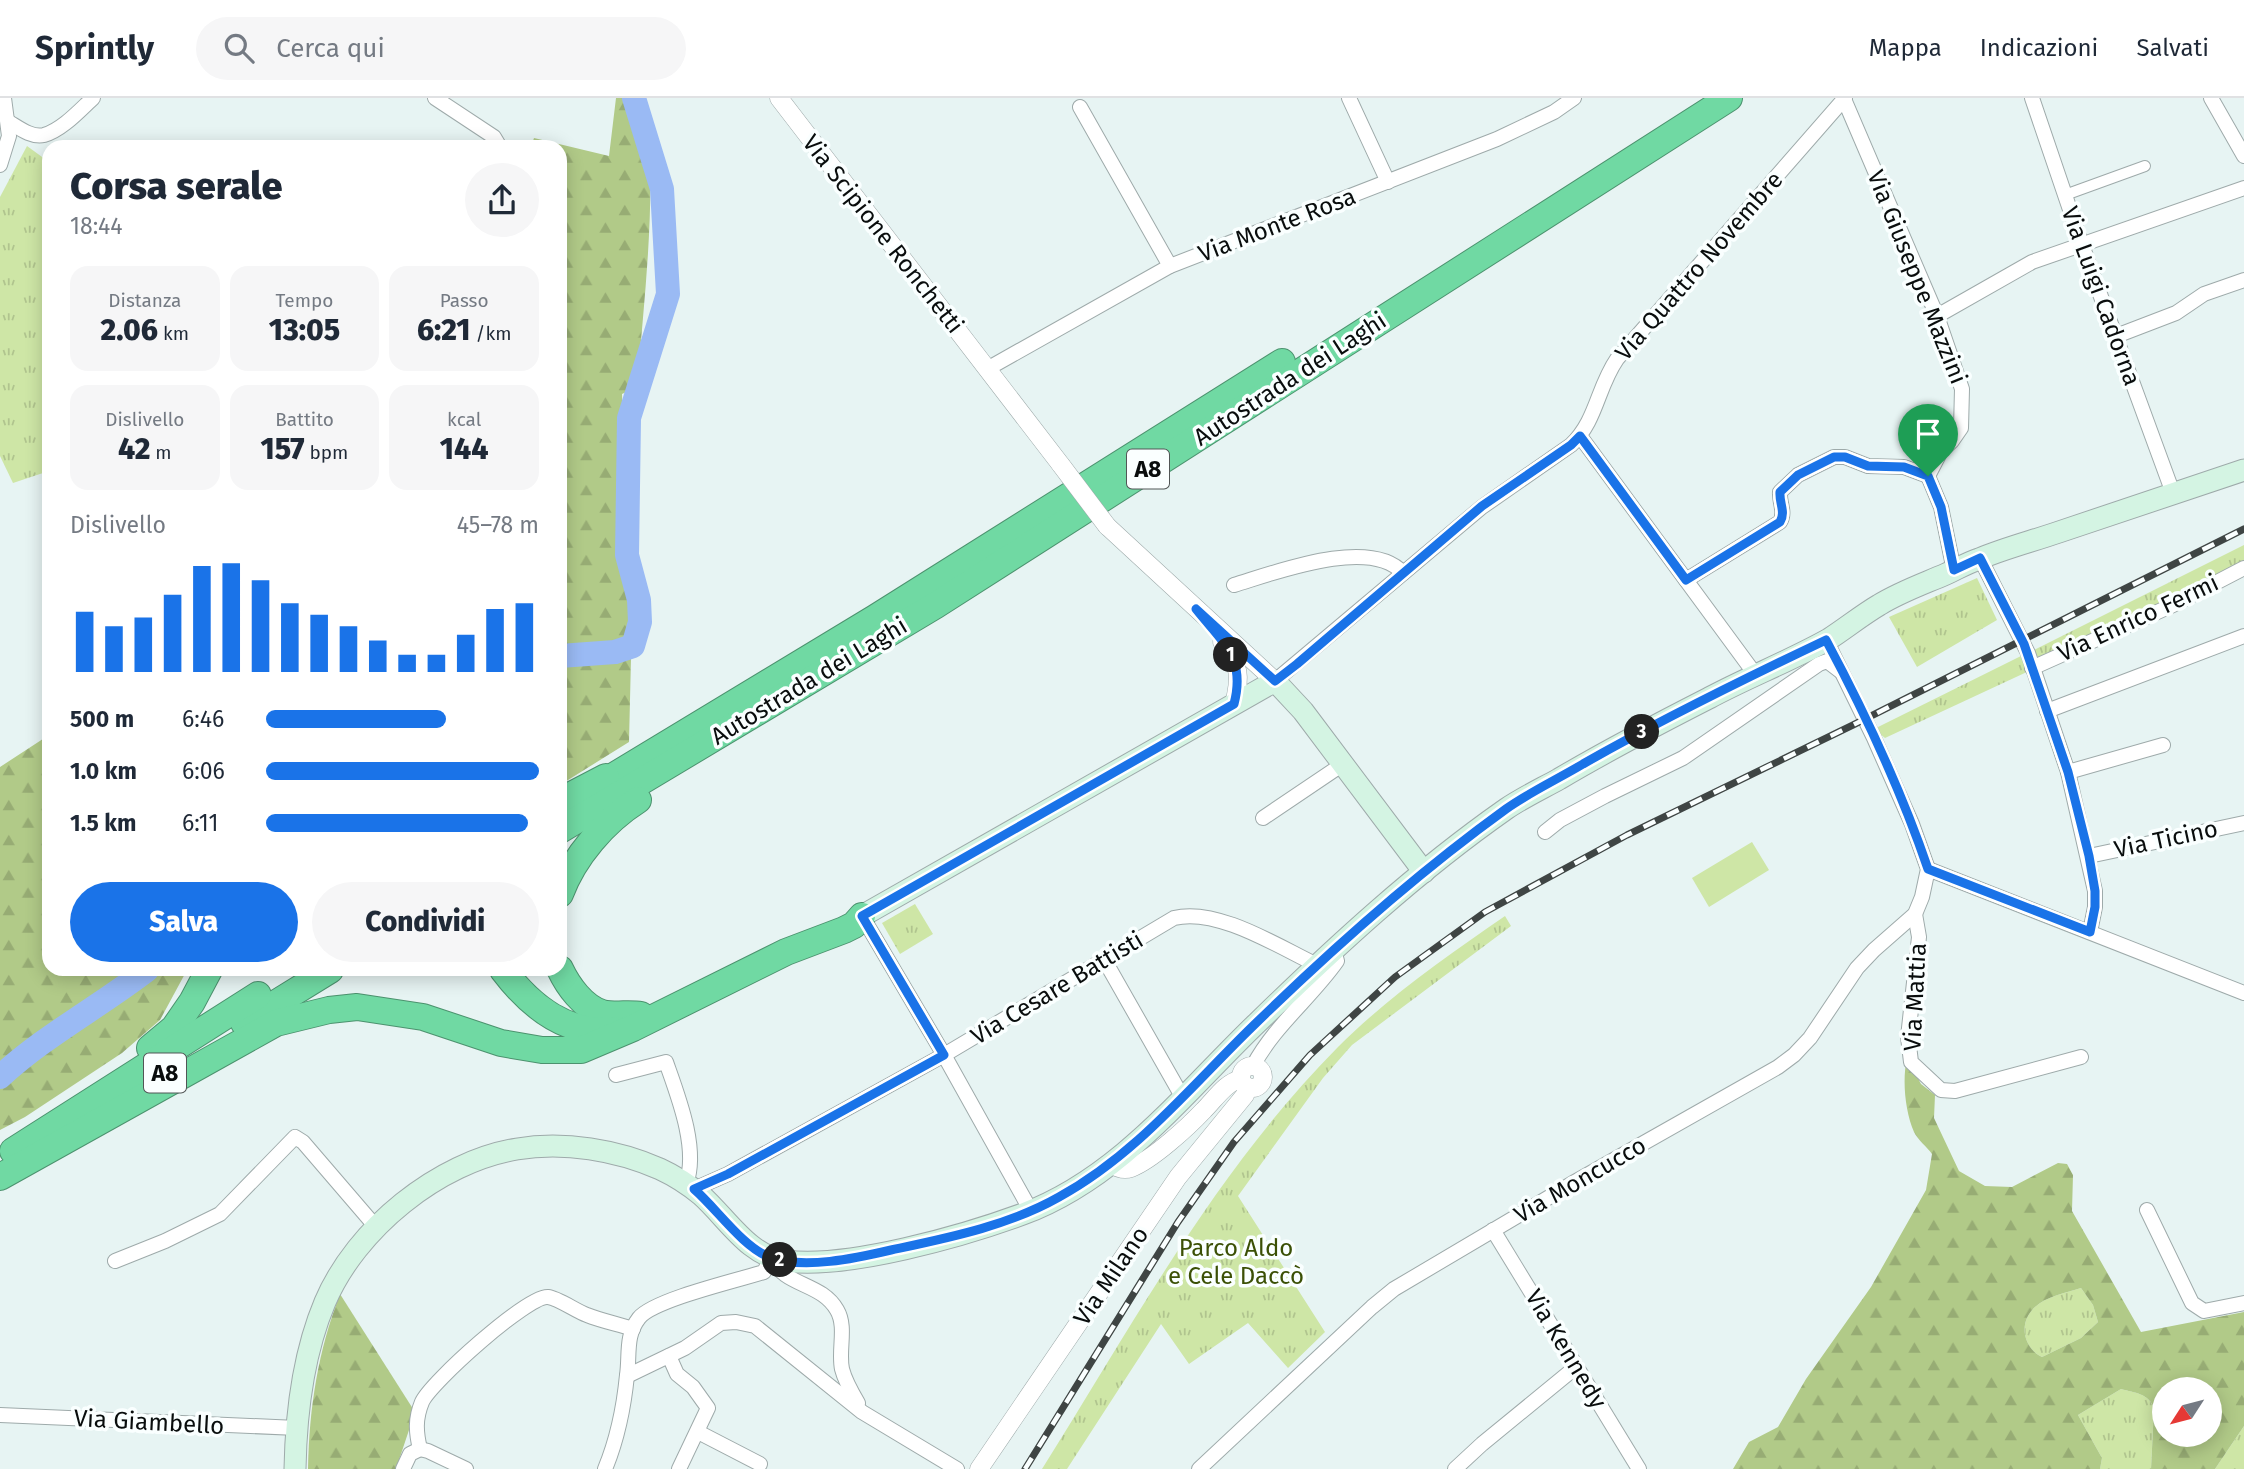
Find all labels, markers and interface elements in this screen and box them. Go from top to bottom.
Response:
search box [196,17,686,80]
text: Sprintly [35,28,154,68]
icon: search [220,29,258,67]
text: Cerca qui [276,33,385,64]
text: Mappa [1869,34,1942,62]
text: Indicazioni [1980,34,2098,62]
text: Salvati [2136,34,2209,62]
street label: Via Scipione Ronchetti [797,129,969,339]
text: Corsa serale [70,163,283,209]
button: share [465,163,539,237]
street label: Via Quattro Novembre [1609,166,1789,366]
street label: Via Giuseppe Mazzini [1861,166,1973,388]
street label: Via Monte Rosa [1194,182,1360,268]
street label: Via Luigi Cadorna [2056,203,2146,389]
text: 18:44 [70,212,123,240]
text: Distanza [108,289,181,312]
text: Tempo [276,289,333,312]
text: Passo [440,289,489,312]
street label: Autostrada dei Laghi [1189,306,1391,452]
text: 2.06 [101,312,158,348]
text: 13:05 [269,312,340,348]
text: 6:21 [417,312,471,348]
text: km [158,322,189,345]
text: /km [471,322,511,345]
pin [1898,404,1958,476]
text: Dislivello [105,408,184,431]
text: Battito [275,408,334,431]
text: kcal [447,408,481,431]
icon: arrive [1909,415,1947,453]
text: 42 [118,431,150,467]
text: 157 [261,431,305,467]
text: 144 [440,431,489,467]
text: m [150,441,172,464]
text: bpm [305,441,348,464]
road number: A8 [1127,450,1169,488]
text: Dislivello [70,511,166,539]
text: 45–78 m [457,511,539,539]
street label: Via Enrico Fermi [2053,568,2223,668]
street label: Autostrada dei Laghi [706,611,912,751]
pin: 1 [1214,638,1248,672]
text: 1 [1226,643,1235,666]
text: 500 m [70,705,134,733]
text: 6:46 [182,705,224,733]
pin: 3 [1624,714,1660,750]
text: 3 [1637,720,1646,743]
text: 1.0 km [70,757,137,785]
text: 6:06 [182,757,225,785]
text: 1.5 km [70,809,136,837]
text: 6:11 [182,809,218,837]
street label: Via Ticino [2112,814,2220,864]
button: Salva [70,882,298,962]
button: Condividi [312,882,539,962]
street label: Via Cesare Battisti [966,926,1148,1050]
street label: Via Mattia [1898,942,1932,1052]
road number: A8 [144,1054,186,1092]
street label: Via Moncucco [1509,1131,1651,1229]
street label: Via Milano [1068,1221,1154,1331]
park label: Parco Aldo e Cele Daccò [1168,1234,1304,1290]
pin: 2 [762,1242,798,1278]
text: 2 [775,1248,784,1271]
street label: Via Kennedy [1520,1284,1613,1414]
north arrow [2152,1377,2222,1447]
map controls [2152,1377,2222,1447]
street label: Via Giambello [73,1404,225,1440]

